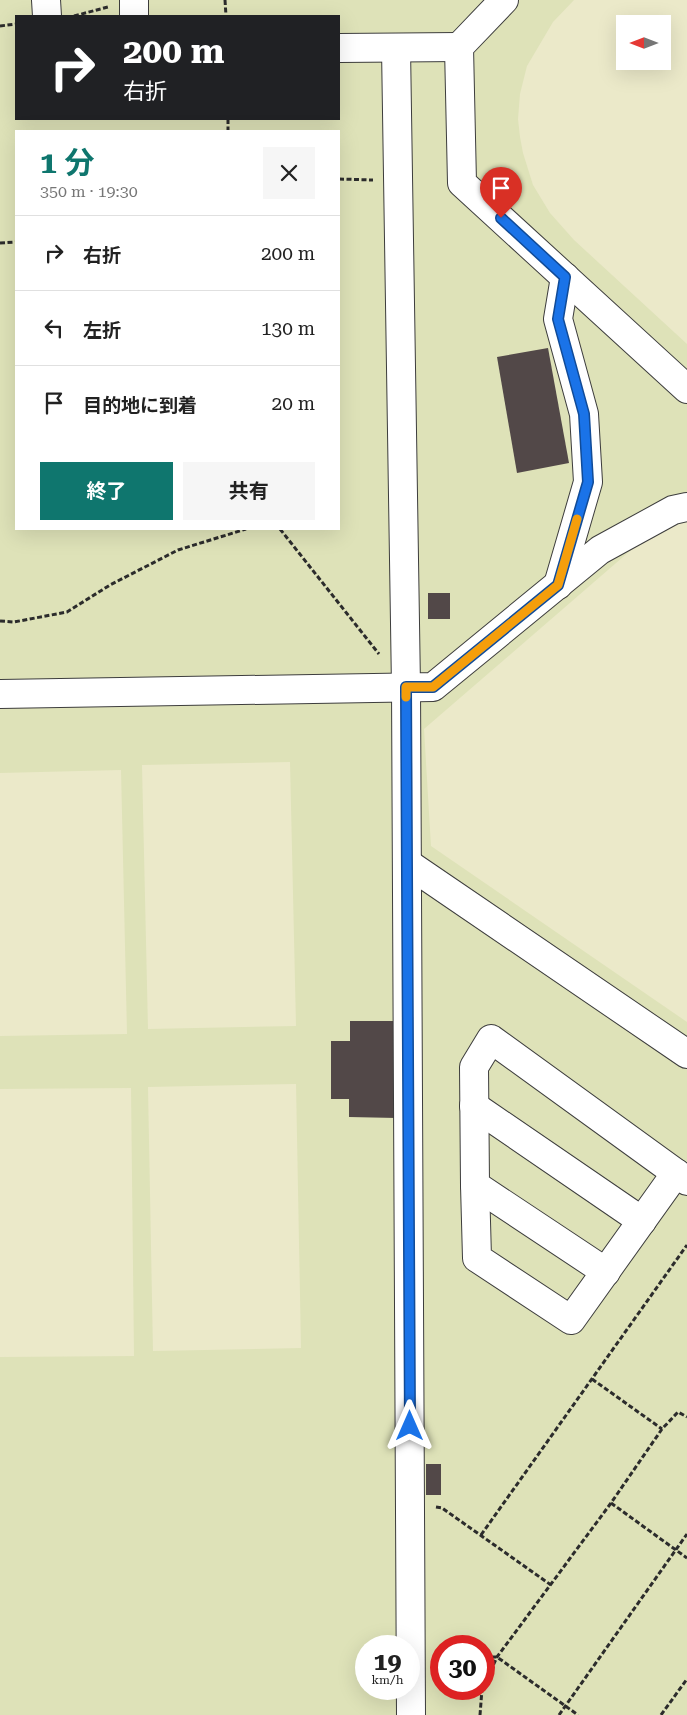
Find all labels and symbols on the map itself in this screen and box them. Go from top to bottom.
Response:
north arrow [616,15,671,70]
pin [480,167,522,218]
position arrow [383,1399,435,1451]
speed limit sign: 30 [430,1635,495,1700]

